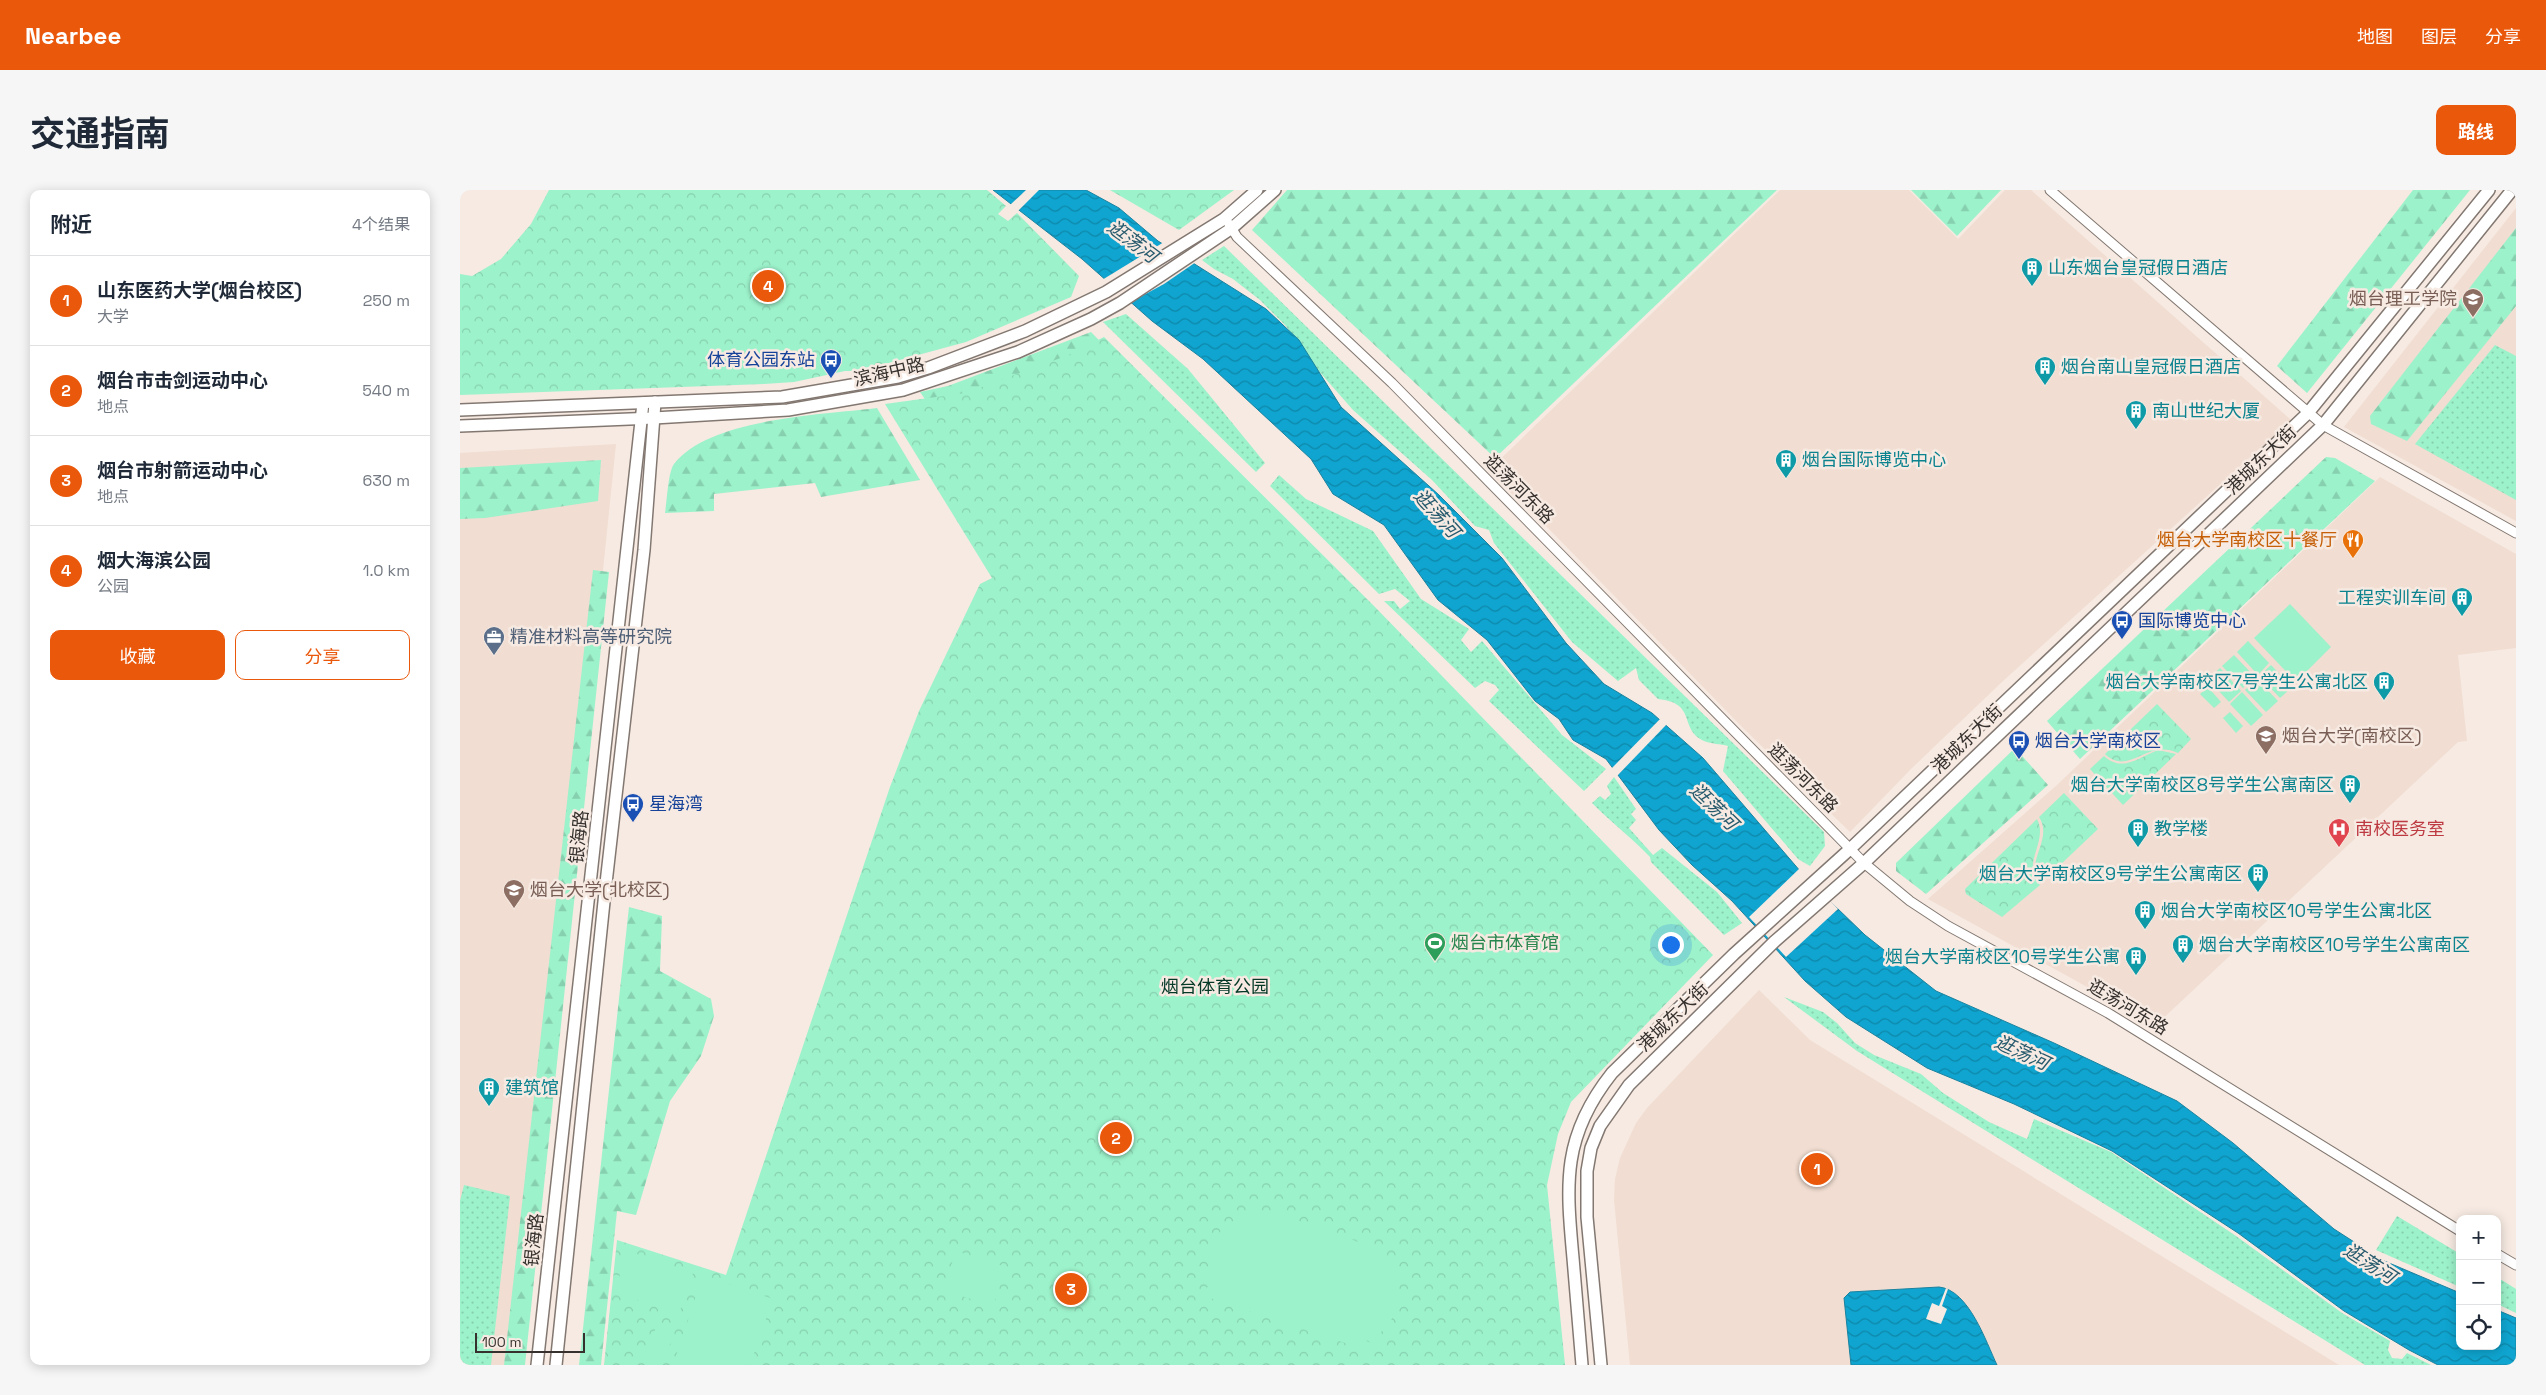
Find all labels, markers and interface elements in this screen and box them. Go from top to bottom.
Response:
text: Nearbee [25,20,121,51]
text: 地图 [2357,25,2393,48]
text: 图层 [2421,25,2457,48]
text: 分享 [2485,25,2521,48]
button: 路线 [2436,105,2516,155]
text: 交通指南 [30,112,170,156]
text: 附近 [50,211,92,238]
text: 4个结果 [352,214,410,235]
water label: 逛荡河 [1102,214,1166,271]
building icon: 山东烟台皇冠假日酒店 [2020,256,2044,287]
place label: 山东烟台皇冠假日酒店 [2048,256,2228,279]
pin: 4 [752,267,784,305]
text: 山东医药大学(烟台校区) [97,278,302,303]
place label: 烟台理工学院 [2349,287,2457,310]
school or university icon: 烟台理工学院 [2461,287,2485,318]
text: 1 [62,290,70,311]
text: 250 m [363,290,410,311]
text: 大学 [97,306,129,327]
place label: 体育公园东站 [707,348,815,371]
bus stop icon: 体育公园东站 [819,348,843,379]
street label: 滨海中路 [851,352,927,391]
building icon: 烟台南山皇冠假日酒店 [2033,355,2057,386]
place label: 烟台南山皇冠假日酒店 [2061,355,2241,378]
text: 烟台市击剑运动中心 [97,368,268,393]
text: 2 [61,380,71,401]
text: 540 m [362,380,410,401]
text: 地点 [97,396,129,417]
building icon: 南山世纪大厦 [2124,399,2148,430]
place label: 南山世纪大厦 [2152,399,2260,422]
street label: 港城东大街 [2220,420,2301,499]
building icon: 烟台国际博览中心 [1774,448,1798,479]
place label: 烟台国际博览中心 [1802,448,1946,471]
street label: 逛荡河东路 [1479,449,1559,529]
text: 烟台市射箭运动中心 [97,458,268,483]
text: 3 [61,470,71,491]
text: 630 m [362,470,410,491]
water label: 逛荡河 [1408,484,1468,546]
text: 地点 [97,486,129,507]
place label: 烟台大学南校区十餐厅 [2157,528,2337,551]
restaurant icon: 烟台大学南校区十餐厅 [2341,528,2365,559]
text: 烟大海滨公园 [97,548,211,573]
text: 4 [61,560,71,581]
text: 1.0 km [363,560,410,581]
text: 公园 [97,576,129,597]
place label: 工程实训车间 [2338,586,2446,609]
building icon: 工程实训车间 [2450,586,2474,617]
bus stop icon: 国际博览中心 [2110,609,2134,640]
place label: 国际博览中心 [2138,609,2246,632]
office icon: 精准材料高等研究院 [482,625,506,656]
place label: 精准材料高等研究院 [510,625,672,648]
button: 收藏 [50,630,225,680]
button: 分享 [235,630,410,680]
place label: 烟台大学南校区7号学生公寓北区 [2106,670,2368,693]
building icon: 烟台大学南校区7号学生公寓北区 [2372,670,2396,701]
street label: 港城东大街 [1926,699,2007,778]
school or university icon: 烟台大学(南校区) [2254,724,2278,755]
place label: 烟台大学(南校区) [2282,724,2422,747]
bus stop icon: 烟台大学南校区 [2007,729,2031,760]
place label: 烟台大学南校区 [2035,729,2161,752]
street label: 逛荡河东路 [1763,738,1843,818]
place label: 烟台大学南校区8号学生公寓南区 [2071,773,2334,796]
building icon: 烟台大学南校区8号学生公寓南区 [2338,773,2362,804]
water label: 逛荡河 [1684,778,1746,838]
bus stop icon: 星海湾 [621,792,645,823]
place label: 星海湾 [649,792,703,815]
street label: 银海路 [564,809,593,865]
building icon: 教学楼 [2126,817,2150,848]
place label: 教学楼 [2154,817,2208,840]
hospital icon: 南校医务室 [2327,817,2351,848]
place label: 南校医务室 [2355,817,2445,840]
place label: 烟台大学南校区9号学生公寓南区 [1979,862,2242,885]
building icon: 烟台大学南校区9号学生公寓南区 [2246,862,2270,893]
school or university icon: 烟台大学(北校区) [502,878,526,909]
place label: 烟台大学(北校区) [530,878,670,901]
building icon: 烟台大学南校区10号学生公寓北区 [2133,899,2157,930]
place label: 烟台大学南校区10号学生公寓北区 [2161,899,2432,922]
sports icon: 烟台市体育馆 [1423,931,1447,962]
place label: 烟台市体育馆 [1451,931,1559,954]
your location [1658,932,1684,958]
building icon: 烟台大学南校区10号学生公寓南区 [2171,933,2195,964]
place label: 烟台大学南校区10号学生公寓南区 [2199,933,2470,956]
place label: 烟台大学南校区10号学生公寓 [1885,945,2120,968]
building icon: 烟台大学南校区10号学生公寓 [2124,945,2148,976]
street label: 逛荡河东路 [2084,974,2173,1040]
park label: 烟台体育公园 [1161,975,1269,998]
street label: 港城东大街 [1632,977,1713,1056]
water label: 逛荡河 [1991,1029,2057,1078]
building icon: 建筑馆 [477,1076,501,1107]
place label: 建筑馆 [505,1076,559,1099]
pin: 2 [1100,1119,1132,1157]
pin: 1 [1801,1150,1833,1188]
street label: 银海路 [519,1212,548,1268]
map controls [2456,1215,2501,1350]
button: + [2456,1215,2501,1260]
water label: 逛荡河 [2339,1237,2404,1292]
button: − [2456,1260,2501,1305]
pin: 3 [1055,1270,1087,1308]
button: locate [2456,1305,2501,1350]
scale bar [475,1330,585,1353]
text: 100 m [482,1333,521,1351]

